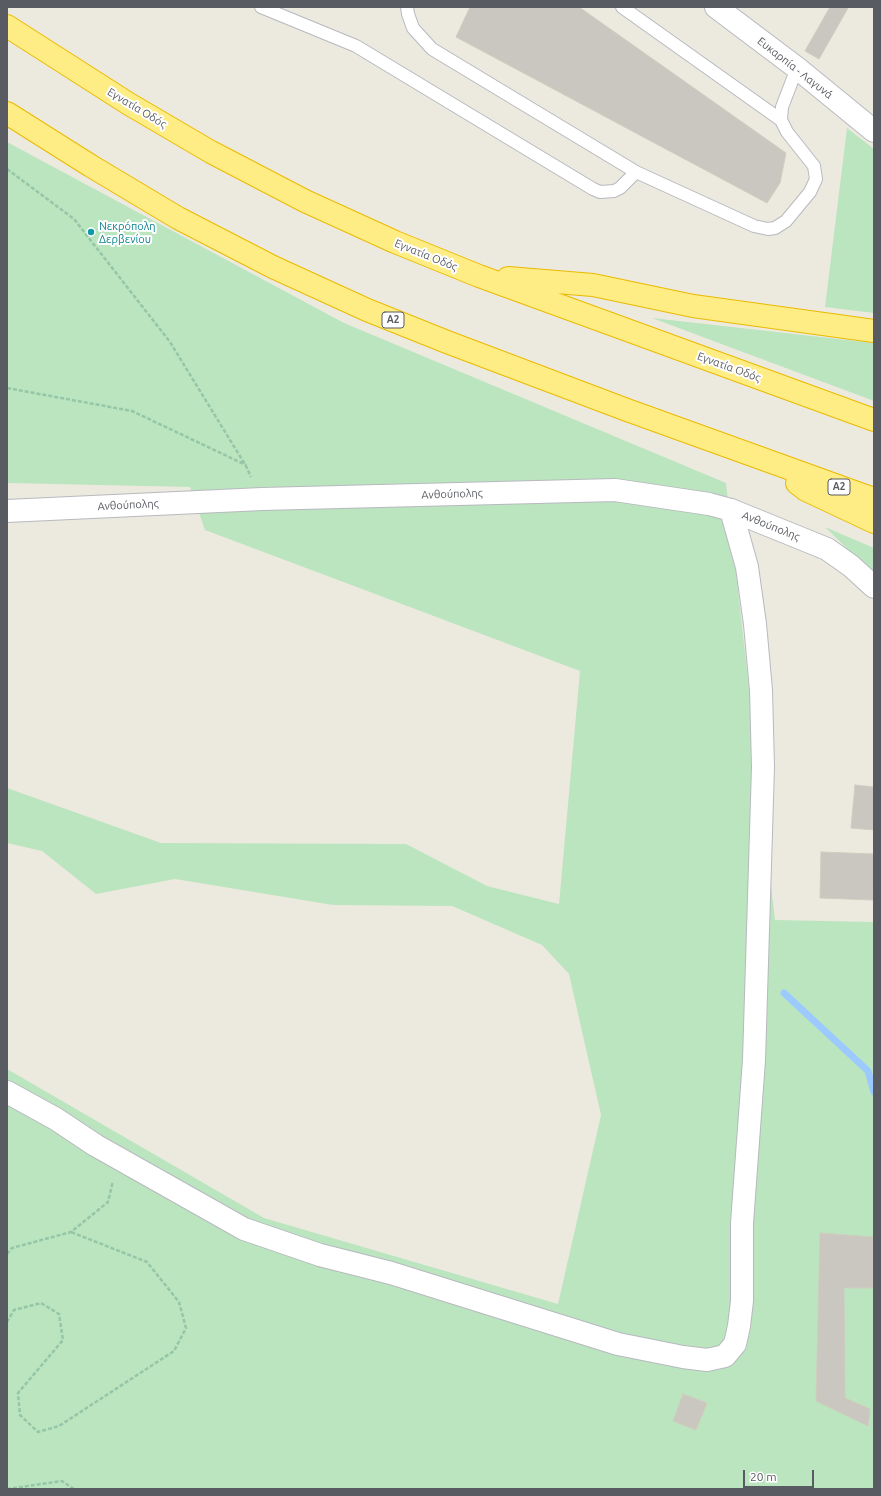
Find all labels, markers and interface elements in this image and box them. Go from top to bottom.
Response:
street label: Ευκαρπία - Λαγυνά [755,34,835,102]
street label: Εγνατία Οδός [105,85,169,131]
place label: Νεκρόπολη Δερβενίου [99,219,155,245]
marker: Νεκρόπολη Δερβενίου [86,227,96,237]
street label: Εγνατία Οδός [393,236,459,274]
road number: Α2 [382,312,404,328]
street label: Εγνατία Οδός [695,349,763,385]
road number: Α2 [828,479,850,495]
street label: Ανθούπολης [421,486,483,502]
street label: Ανθούπολης [97,497,159,513]
street label: Ανθούπολης [740,508,802,544]
scale bar [745,1462,816,1488]
text: 20 m [750,1470,777,1483]

